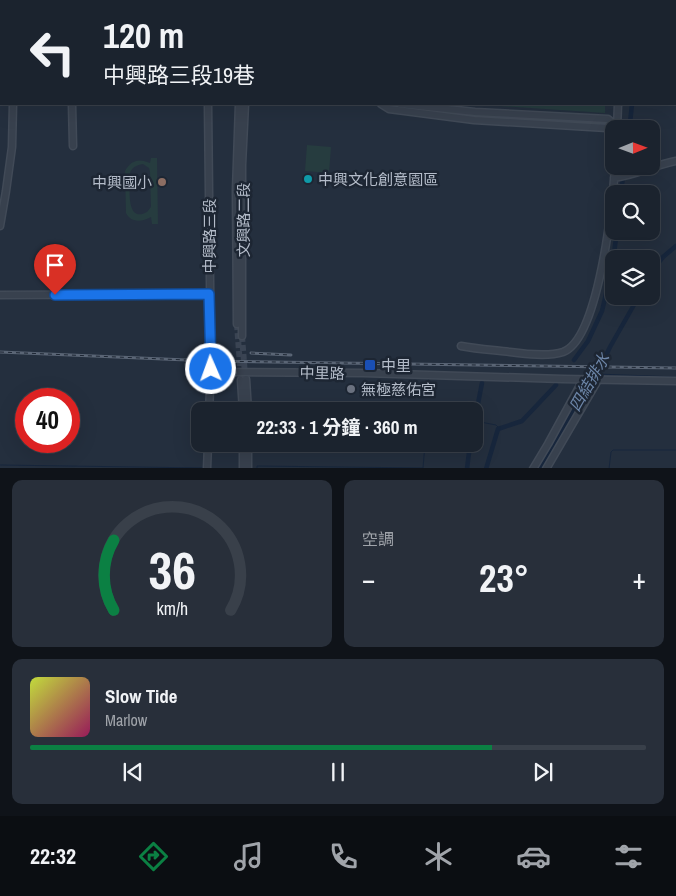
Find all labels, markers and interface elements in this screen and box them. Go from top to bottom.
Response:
text: 120 m [103,12,184,59]
icon: left [20,20,85,85]
text: 中興路三段19巷 [103,60,255,90]
north arrow [605,120,660,175]
map controls [605,120,660,305]
place label: 中興文化創意園區 [318,169,438,190]
place label: 中興國小 [92,172,152,193]
marker: 中興文化創意園區 [302,173,314,185]
marker: 中興國小 [156,176,168,188]
street label: 文興路二段 [233,182,254,258]
button: search [605,185,660,240]
street label: 中興路三段 [199,198,220,274]
pin [34,244,76,295]
button: layers [605,250,660,305]
icon: arrive [41,251,69,279]
position arrow [184,342,236,394]
water label: 四結排水 [563,348,615,415]
place label: 中里 [381,355,411,376]
marker: 中里 [363,358,377,372]
street label: 中里路 [299,362,345,384]
place label: 無極慈佑宮 [361,379,436,400]
marker: 無極慈佑宮 [345,383,357,395]
speed limit sign: 40 [15,388,80,453]
text: 22:33 · 1 分鐘 · 360 m [256,414,418,440]
text: 空調 [362,528,394,550]
text: 36 [148,535,196,605]
text: 23° [479,553,529,604]
text: − [362,560,375,598]
text: + [633,560,646,598]
text: km/h [156,597,188,621]
text: Slow Tide [105,683,177,709]
text: Marlow [105,709,147,731]
icon: previous [119,758,147,786]
icon: pause [324,758,352,786]
icon: next [529,758,557,786]
icon: directions [136,839,171,874]
icon: music [231,839,266,874]
icon: phone [326,839,361,874]
icon: climate [421,839,456,874]
icon: car [516,839,551,874]
icon: filters [611,839,646,874]
text: 22:32 [30,841,76,871]

